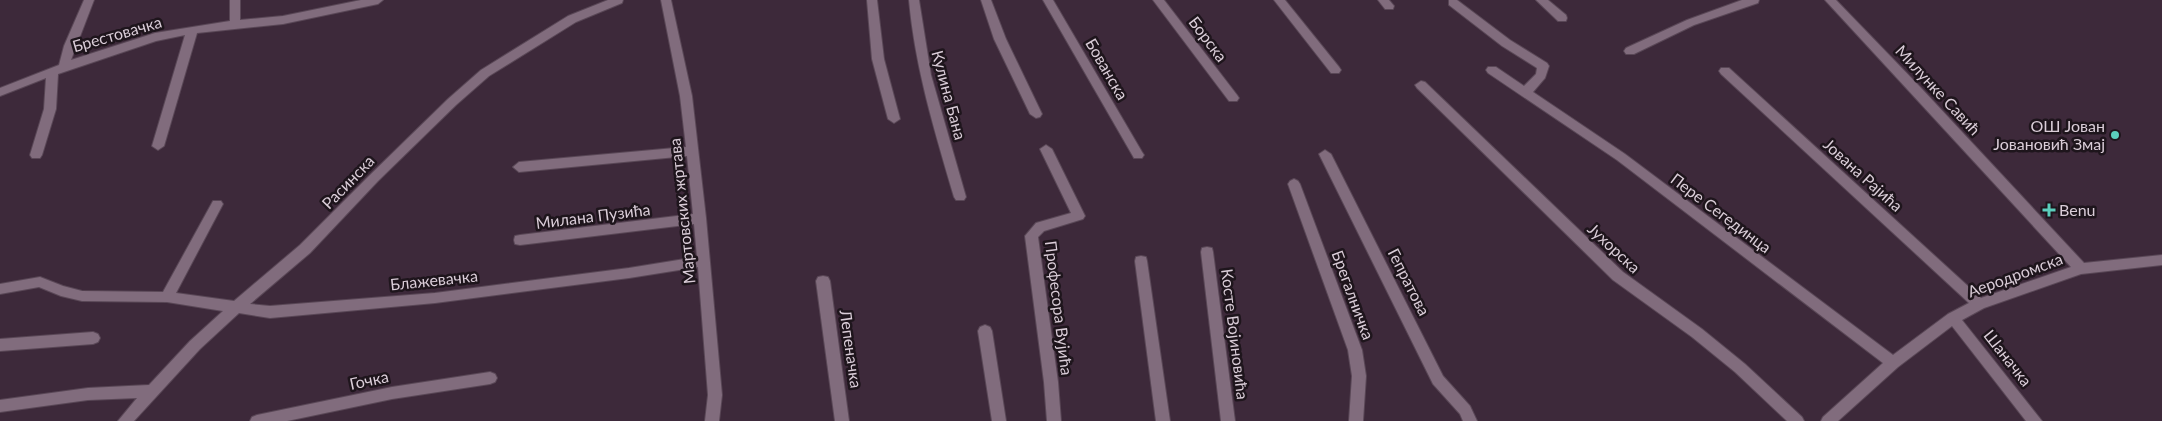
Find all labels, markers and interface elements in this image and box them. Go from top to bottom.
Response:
street label: Брестовачка [70,12,164,55]
street label: Борска [1185,12,1232,65]
street label: Бованска [1082,35,1133,103]
street label: Милунке Савић [1892,41,1985,138]
street label: Кулина Бана [928,48,971,142]
place label: ОШ Јован Јовановић Змај [1993,116,2105,153]
marker: ОШ Јован Јовановић Змај [2109,129,2121,141]
street label: Јована Рајића [1820,134,1907,215]
street label: Мартовских жртава [664,137,699,285]
street label: Расинска [318,151,378,212]
street label: Пере Сегединца [1667,169,1775,257]
street label: Милана Пузића [535,199,651,232]
place label: Benu [2059,200,2096,219]
marker: Benu [2043,204,2055,216]
street label: Јухорска [1584,219,1644,277]
street label: Професора Вујића [1042,240,1077,376]
street label: Гепратова [1384,245,1434,318]
street label: Брегалничка [1329,248,1378,342]
street label: Аеродромска [1965,249,2065,301]
street label: Блажевачка [389,265,479,294]
street label: Косте Војиновића [1218,267,1253,400]
street label: Лепеначка [836,308,866,389]
street label: Шаначка [1980,326,2036,390]
street label: Гочка [348,366,390,393]

